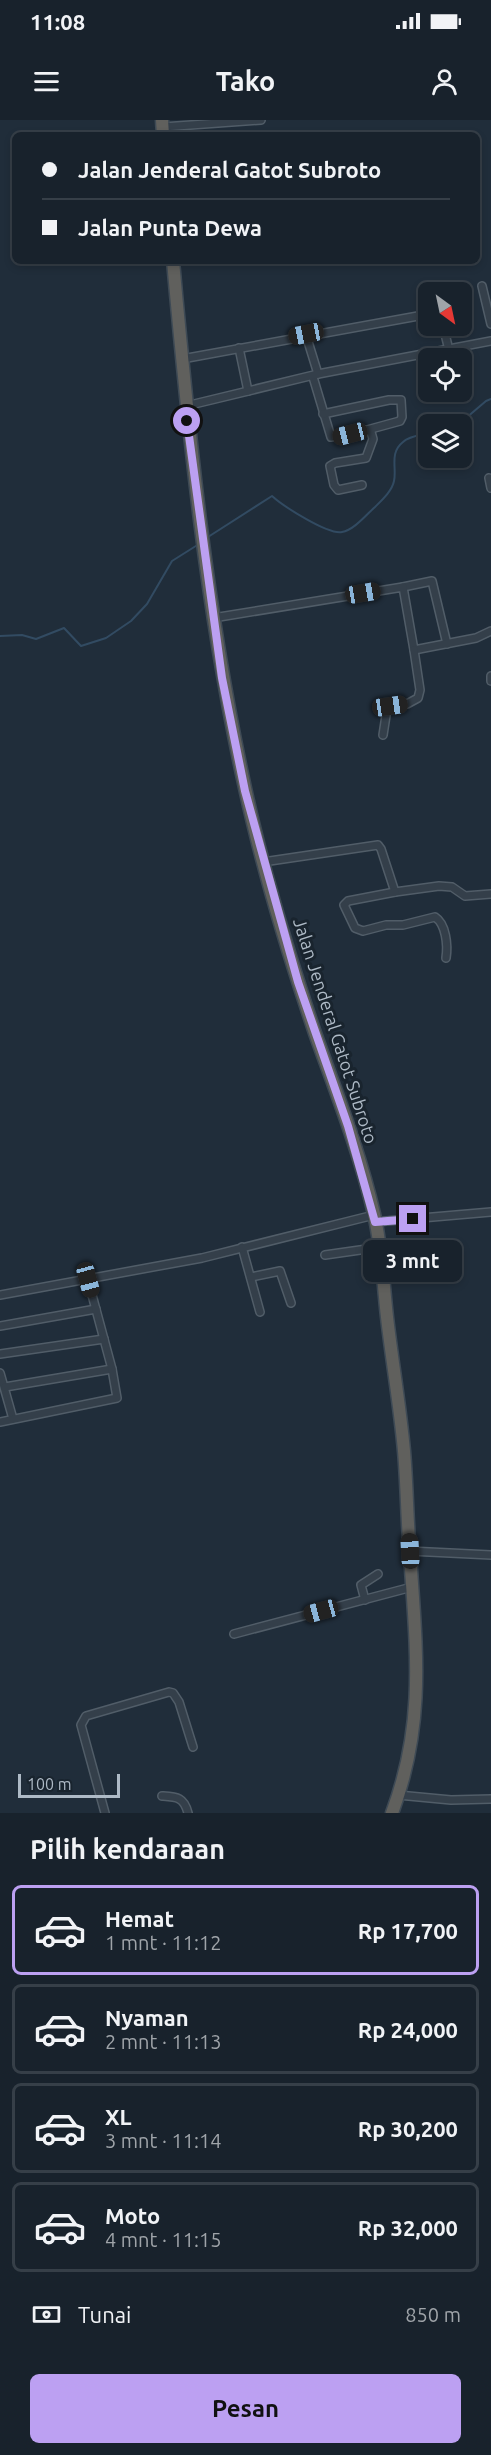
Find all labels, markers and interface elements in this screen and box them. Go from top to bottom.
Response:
text: 11:08 [30,9,85,34]
icon: menu [30,65,63,98]
icon: person [428,65,461,98]
text: Tako [216,66,275,96]
text: Jalan Jenderal Gatot Subroto [78,157,381,182]
text: Jalan Punta Dewa [78,215,262,240]
north arrow [418,282,472,336]
map controls [418,282,472,468]
car [287,322,325,346]
button: locate [418,348,472,402]
route start [173,407,200,434]
button: layers [418,414,472,468]
car [330,421,370,447]
car [344,581,382,605]
car [371,695,409,717]
street label: Jalan Jenderal Gatot Subroto [290,915,382,1146]
route end [399,1205,426,1232]
callout: 3 mnt [364,1240,462,1282]
text: 3 mnt [386,1249,439,1272]
car [75,1260,101,1300]
car [400,1533,420,1569]
car [301,1598,341,1624]
scale bar [18,1771,120,1798]
text: 100 m [27,1775,72,1793]
text: Pilih kendaraan [30,1834,225,1864]
icon: car [33,1903,87,1957]
text: Hemat [105,1906,174,1931]
text: Rp 17,700 [358,1918,458,1943]
text: 1 mnt · 11:12 [105,1931,222,1954]
icon: car [33,2002,87,2056]
text: Nyaman [105,2005,189,2030]
text: Rp 24,000 [358,2017,458,2042]
text: 2 mnt · 11:13 [105,2030,222,2053]
icon: car [33,2101,87,2155]
text: XL [105,2104,132,2129]
text: Rp 30,200 [358,2116,458,2141]
text: 3 mnt · 11:14 [105,2129,222,2152]
icon: car [33,2200,87,2254]
text: Moto [105,2203,160,2228]
text: Rp 32,000 [358,2215,458,2240]
text: 4 mnt · 11:15 [105,2228,222,2251]
icon: cash [30,2298,63,2331]
text: Tunai [78,2302,131,2327]
text: 850 m [405,2303,461,2326]
button: Pesan [30,2374,461,2443]

